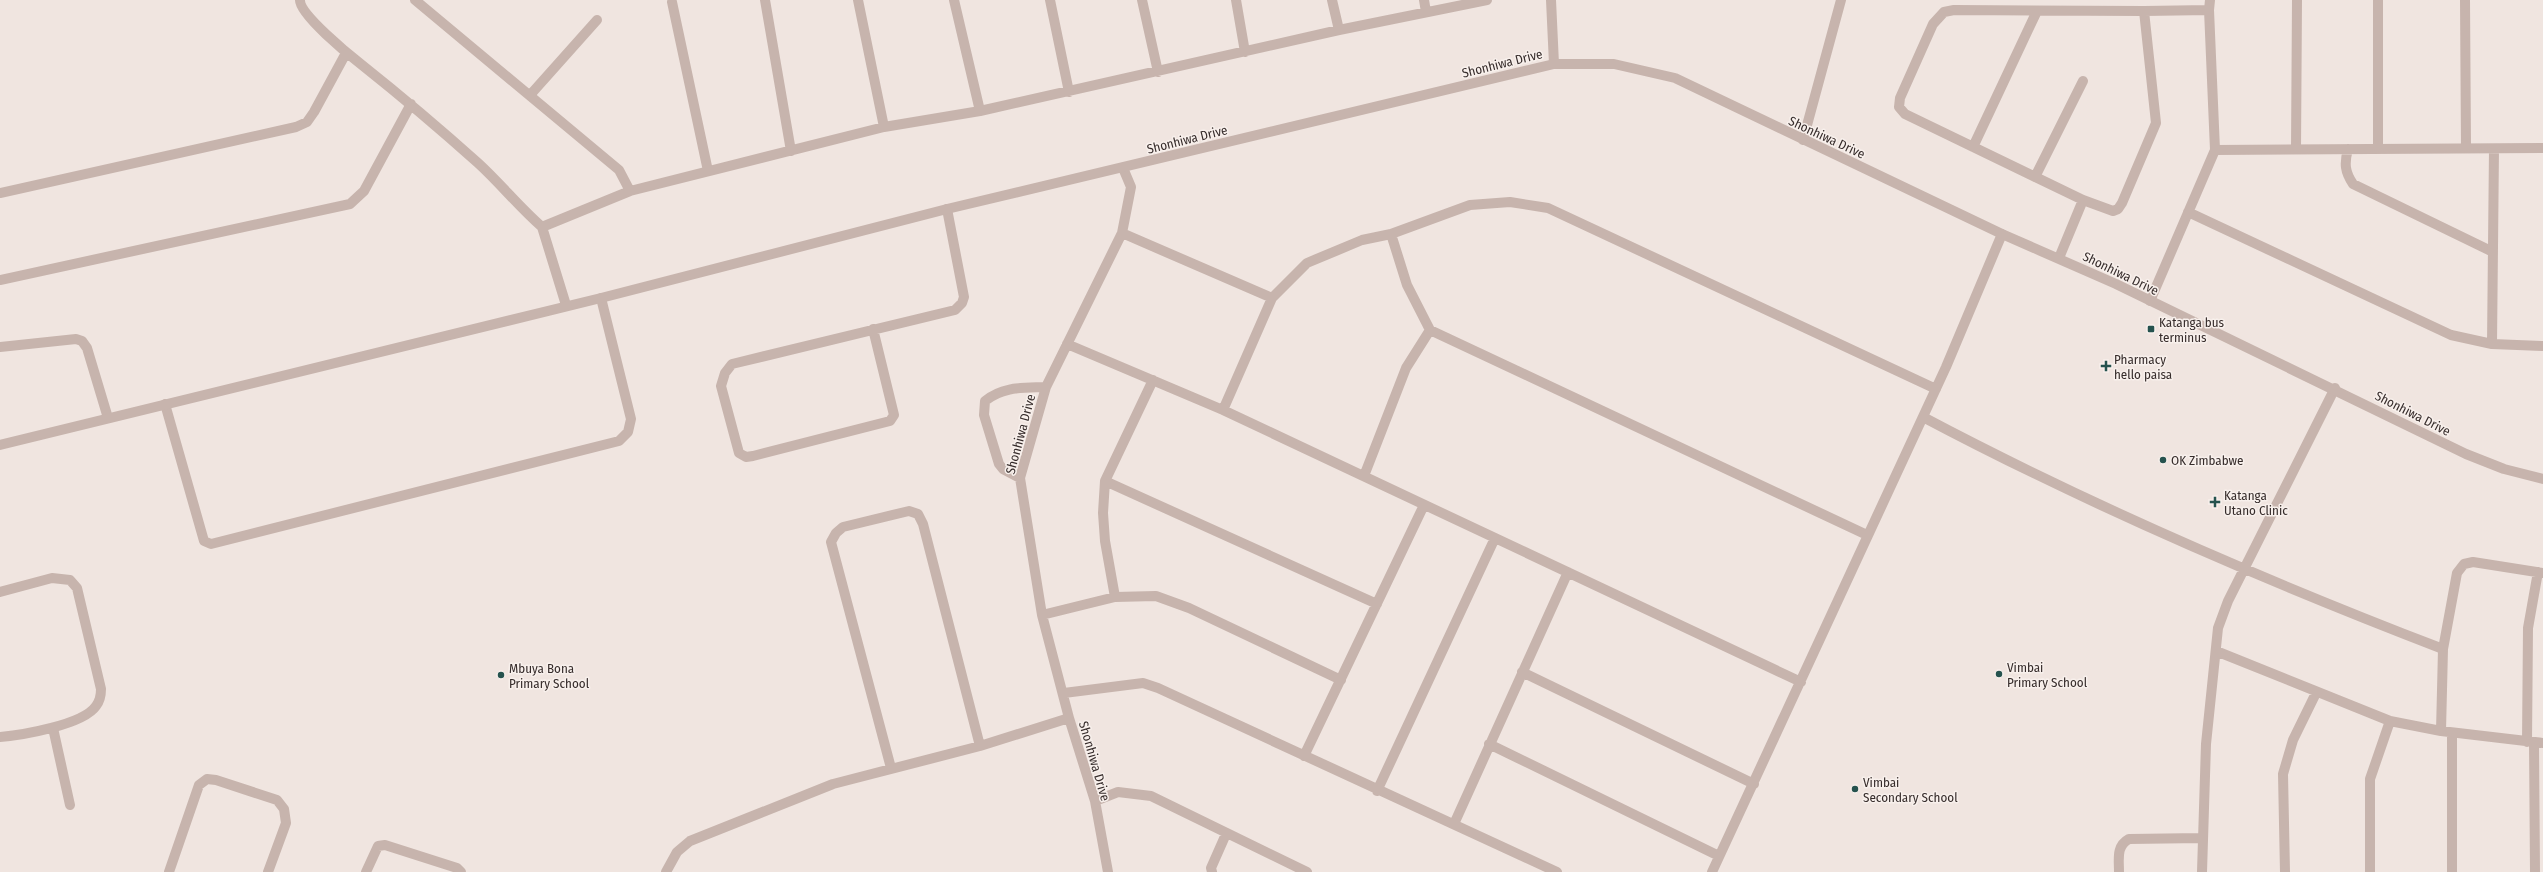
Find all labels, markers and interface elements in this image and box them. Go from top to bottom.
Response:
street label: Shonhiwa Drive [1460,46,1544,81]
street label: Shonhiwa Drive [1786,113,1867,162]
street label: Shonhiwa Drive [1145,122,1229,157]
street label: Shonhiwa Drive [2080,249,2161,298]
place label: Katanga bus terminus [2159,315,2225,345]
marker: Katanga bus terminus [2146,324,2156,334]
place label: Pharmacy hello paisa [2114,352,2172,382]
marker: Pharmacy hello paisa [2101,361,2111,371]
street label: Shonhiwa Drive [2373,388,2453,439]
street label: Shonhiwa Drive [1003,392,1038,476]
place label: OK Zimbabwe [2171,453,2244,468]
marker: OK Zimbabwe [2158,455,2168,465]
place label: Katanga Utano Clinic [2224,488,2288,518]
marker: Katanga Utano Clinic [2209,496,2221,508]
place label: Vimbai Primary School [2007,660,2088,690]
place label: Mbuya Bona Primary School [509,661,590,691]
marker: Vimbai Primary School [1994,669,2004,679]
marker: Mbuya Bona Primary School [496,670,506,680]
street label: Shonhiwa Drive [1076,719,1113,803]
place label: Vimbai Secondary School [1863,775,1958,805]
marker: Vimbai Secondary School [1850,784,1860,794]

